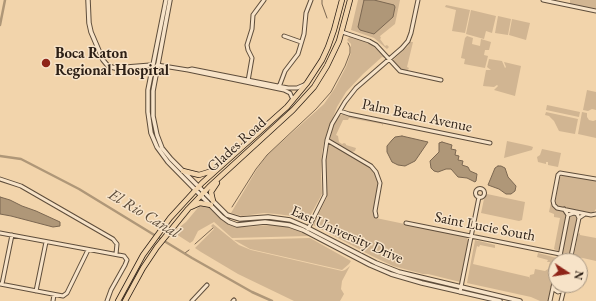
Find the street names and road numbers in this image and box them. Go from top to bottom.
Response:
street label: Palm Beach Avenue [360,96,474,136]
street label: Glades Road [204,114,270,176]
street label: East University Drive [288,202,406,268]
street label: Saint Lucie South [433,208,537,246]

